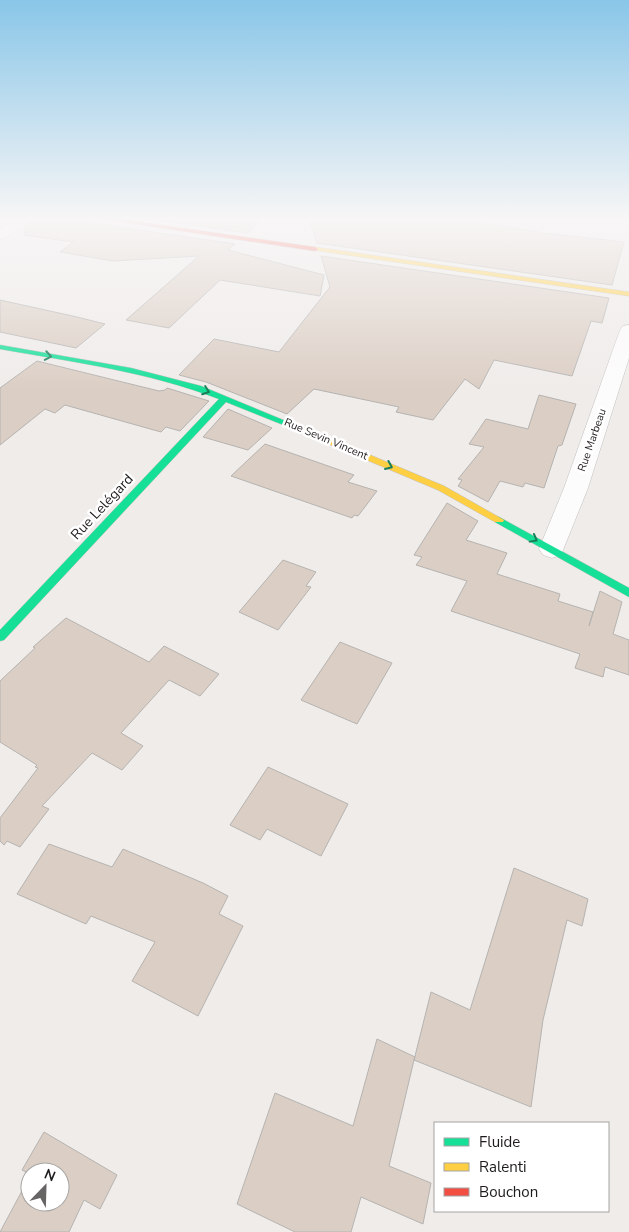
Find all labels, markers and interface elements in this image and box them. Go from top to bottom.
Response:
one-way arrow [44,350,52,360]
one-way arrow [202,385,210,395]
street label: Rue Marbeau [574,407,610,473]
street label: Rue Sevin Vincent [282,415,370,463]
one-way arrow [384,459,393,470]
street label: Rue Lelégard [67,470,137,544]
one-way arrow [529,533,538,543]
legend [434,1122,609,1212]
text: Fluide [479,1132,520,1152]
text: Ralenti [479,1157,527,1177]
north arrow [20,1162,70,1212]
text: N [41,1165,58,1186]
text: Bouchon [479,1182,538,1202]

